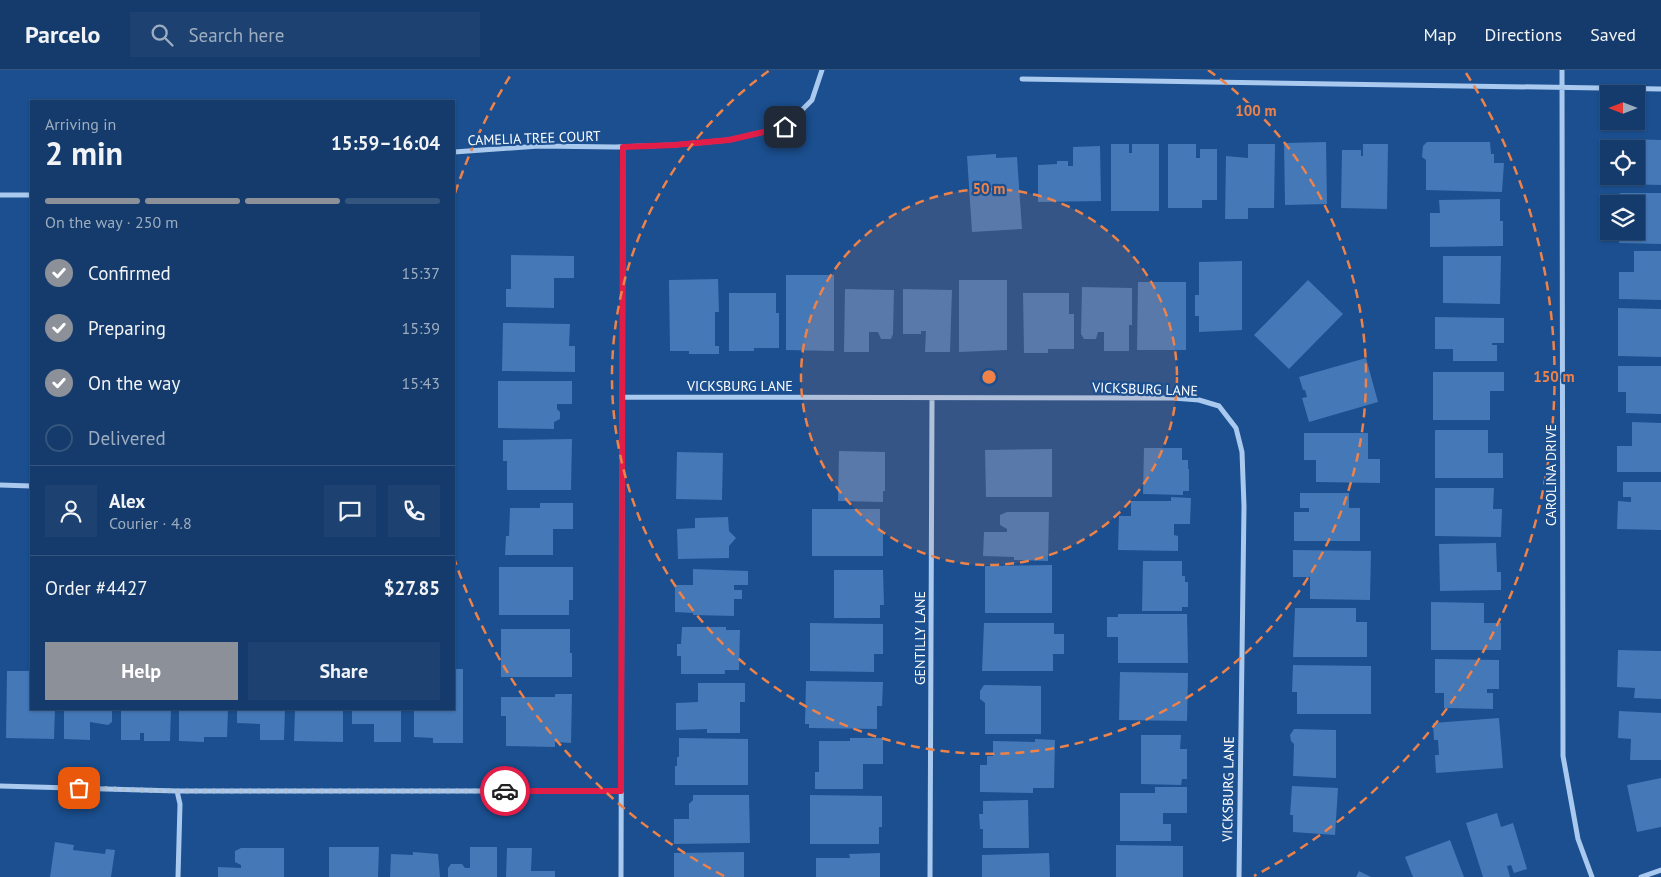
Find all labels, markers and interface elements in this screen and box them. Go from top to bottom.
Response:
search box [130,12,480,57]
text: Parcelo [25,19,100,50]
icon: search [148,21,176,49]
text: Search here [188,23,284,47]
text: Map [1424,23,1456,46]
text: Directions [1484,23,1562,46]
text: Saved [1590,23,1636,46]
north arrow [1600,85,1645,130]
map controls [1600,85,1645,240]
text: 100 m [1235,101,1277,120]
pin [764,106,806,148]
icon: home [771,113,799,141]
text: Arriving in [45,114,116,134]
street label: CAMELIA TREE COURT [467,127,601,149]
text: 15:59–16:04 [331,131,440,155]
text: 2 min [45,132,123,174]
button: locate [1600,140,1645,185]
text: 50 m [973,179,1005,198]
button: layers [1600,195,1645,240]
text: On the way · 250 m [45,212,178,232]
icon: check [45,259,73,287]
text: Confirmed [88,261,171,285]
text: 15:37 [402,263,440,283]
icon: check [45,314,73,342]
text: Preparing [88,316,166,340]
text: 15:39 [402,318,440,338]
text: 150 m [1533,367,1575,386]
centre of rings [980,368,998,386]
icon: check [45,369,73,397]
text: On the way [88,371,180,395]
text: 15:43 [402,373,440,393]
street label: VICKSBURG LANE [686,377,793,395]
street label: VICKSBURG LANE [1091,378,1198,400]
street label: CAROLINA DRIVE [1542,424,1560,526]
text: Delivered [88,426,166,450]
button: person [45,485,97,537]
button: chat [324,485,376,537]
button: phone [388,485,440,537]
text: Alex [109,489,145,513]
text: Courier · 4.8 [109,513,192,533]
text: Order #4427 [45,576,148,600]
text: $27.85 [384,576,440,600]
street label: GENTILLY LANE [911,591,929,685]
button: Help [45,642,238,700]
button: Share [248,642,440,700]
street label: VICKSBURG LANE [1218,736,1238,843]
courier [480,766,530,816]
pin [58,767,100,809]
icon: bag [65,774,93,802]
icon: car [491,777,519,805]

